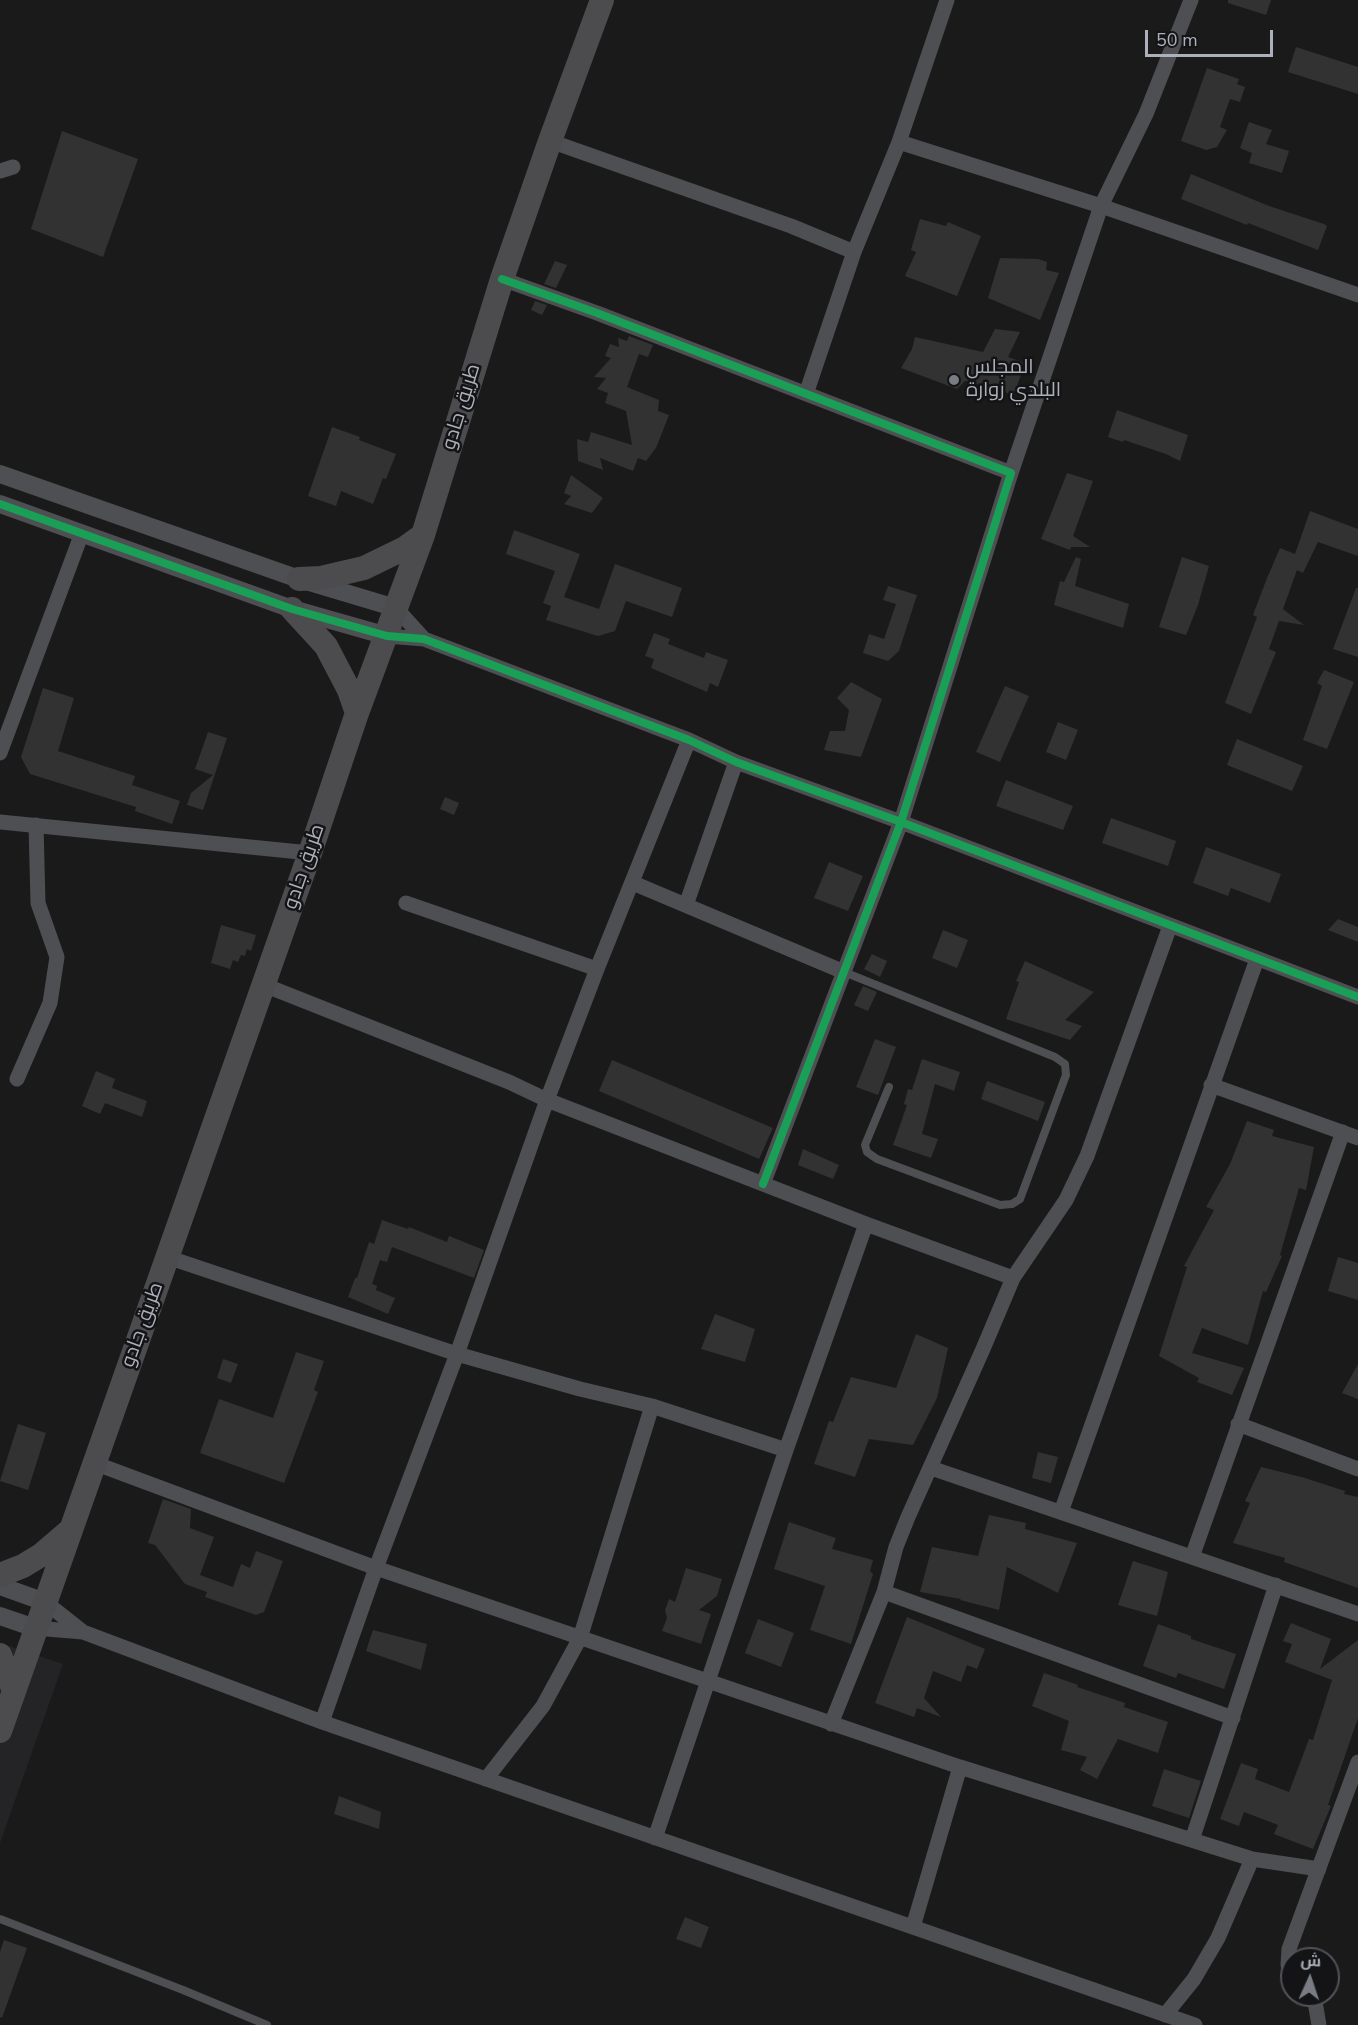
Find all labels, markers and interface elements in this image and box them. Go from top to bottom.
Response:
scale bar [1148,18,1276,56]
text: 50 m [1156,28,1198,52]
place label: المجلس البلدي زوارة [966,356,1061,403]
street label: طريق جادو [438,361,486,453]
marker: المجلس البلدي زوارة [947,373,961,387]
street label: طريق جادو [279,821,331,913]
street label: طريق جادو [117,1279,169,1371]
north arrow [1280,1947,1340,2007]
text: ش [1300,1949,1322,1973]

